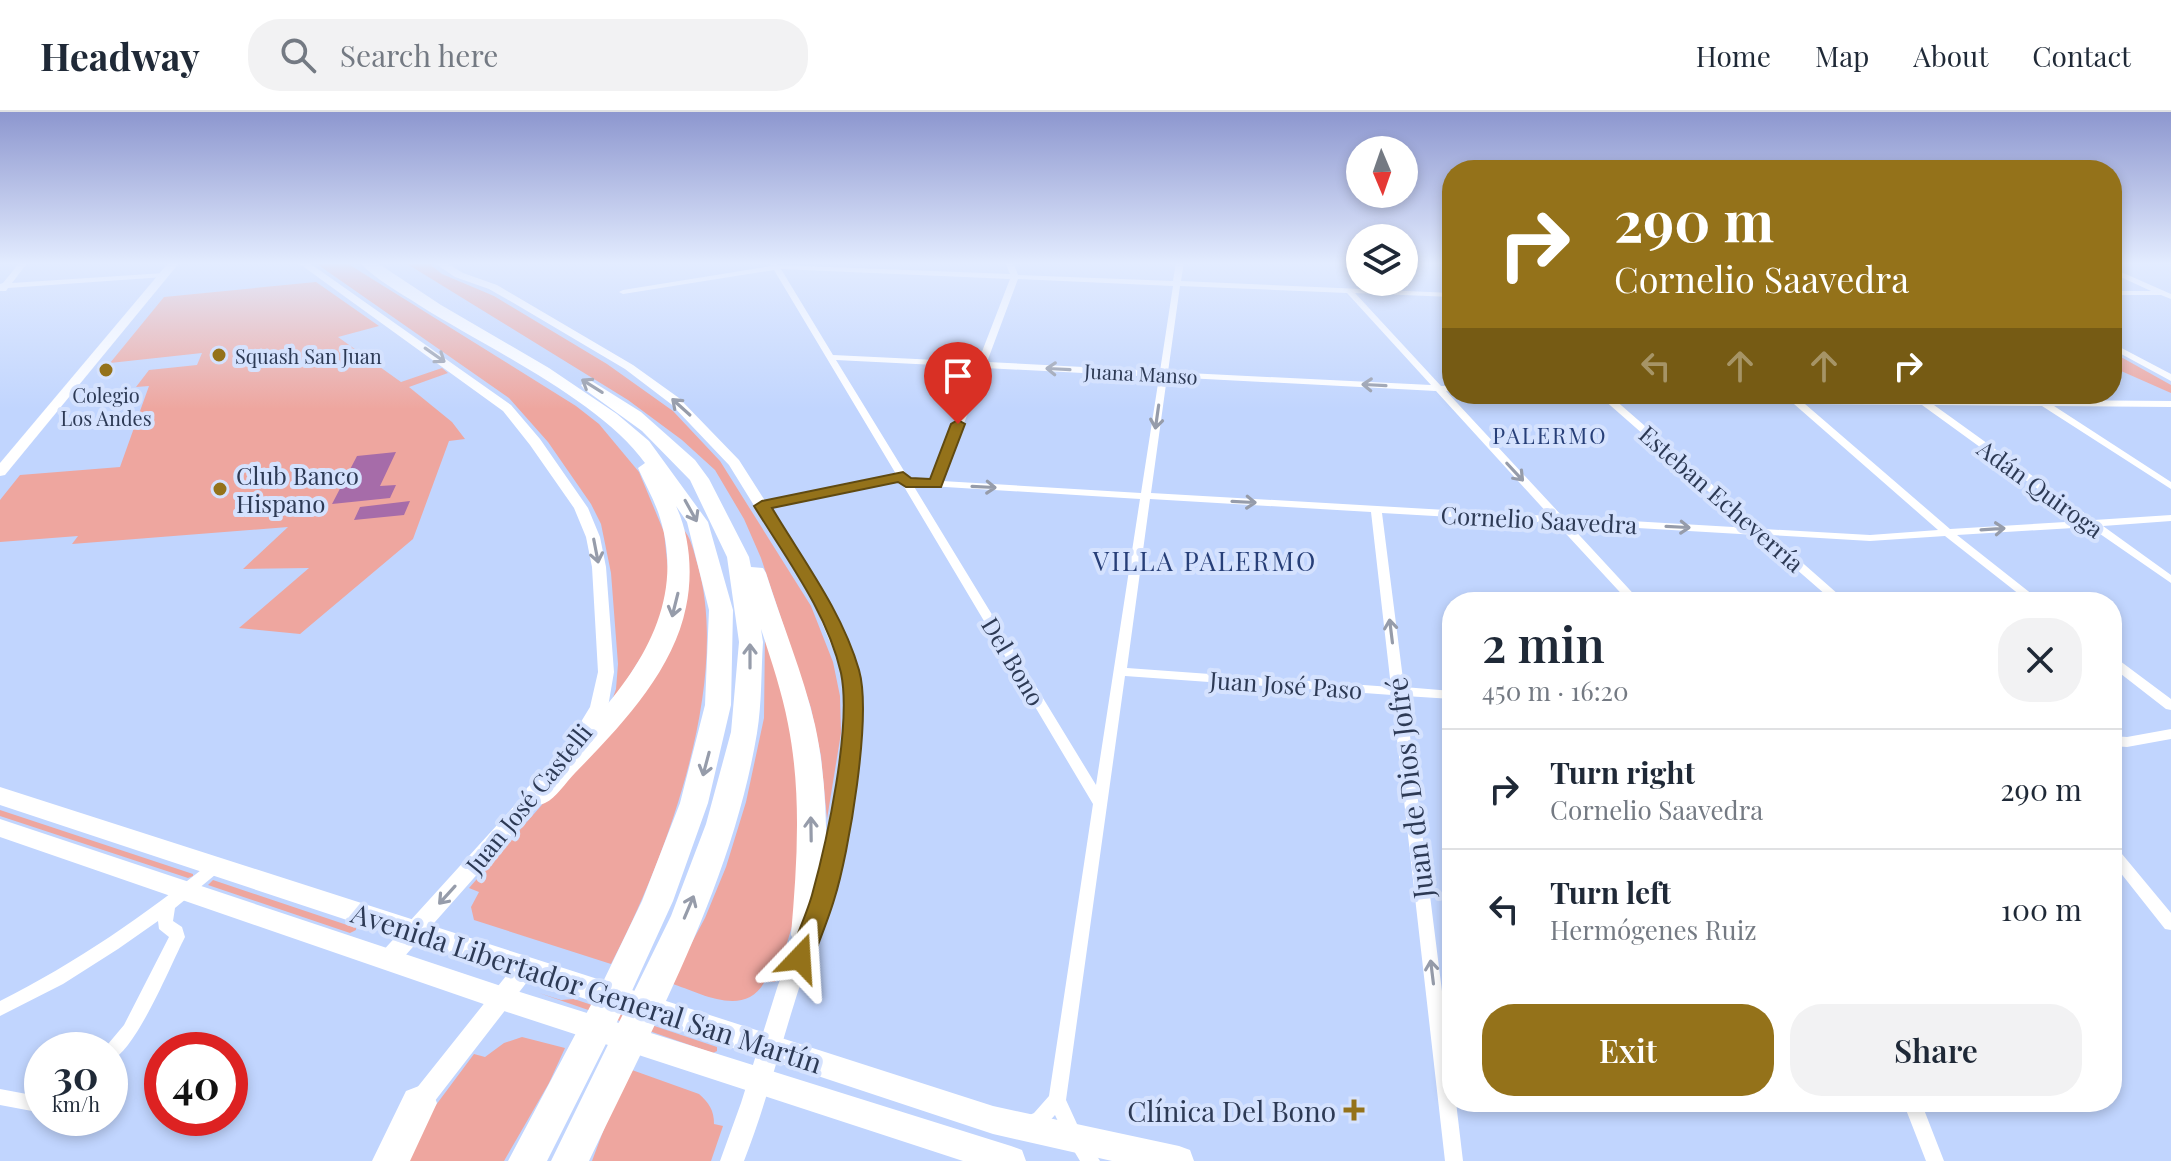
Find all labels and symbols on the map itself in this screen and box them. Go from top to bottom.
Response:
north arrow [1346,136,1418,208]
place label: Squash San Juan [235,342,382,369]
pin [924,342,992,424]
marker: Squash San Juan [210,346,228,364]
one-way arrow [423,347,445,363]
street label: Juana Manso [1083,356,1198,389]
marker: Colegio Los Andes [97,361,115,379]
one-way arrow [1046,361,1072,376]
one-way arrow [1361,377,1388,392]
one-way arrow [581,378,604,394]
place label: Colegio Los Andes [60,381,152,431]
one-way arrow [672,399,692,417]
one-way arrow [1149,404,1164,429]
street label: Esteban Echeverría [1633,418,1811,578]
district label: PALERMO [1492,420,1608,450]
street label: Adán Quiroga [1971,431,2110,544]
place label: Club Banco Hispano [236,459,359,519]
one-way arrow [1506,462,1525,482]
marker: Club Banco Hispano [211,480,229,498]
one-way arrow [970,480,997,495]
one-way arrow [1230,495,1257,510]
street label: Cornelio Saavedra [1440,498,1638,540]
one-way arrow [683,499,699,522]
one-way arrow [1664,519,1691,534]
one-way arrow [1979,522,2006,537]
one-way arrow [589,538,604,563]
district label: VILLA PALERMO [1092,543,1317,578]
one-way arrow [667,592,682,617]
street label: Del Bono [975,611,1053,711]
one-way arrow [1383,618,1398,645]
one-way arrow [742,643,758,670]
street label: Juan José Paso [1208,663,1363,705]
street label: Juan de Dios Jofré [1377,675,1441,902]
street label: Juan José Castelli [457,717,598,880]
one-way arrow [697,751,712,777]
one-way arrow [803,816,819,843]
one-way arrow [438,884,457,905]
street label: Avenida Libertador General San Martín [346,893,827,1081]
one-way arrow [683,895,698,920]
position arrow [758,916,842,1000]
one-way arrow [1424,959,1439,986]
speed limit sign: 40 [144,1032,248,1136]
place label: Clínica Del Bono [1127,1092,1336,1129]
marker: Clínica Del Bono [1343,1099,1365,1121]

